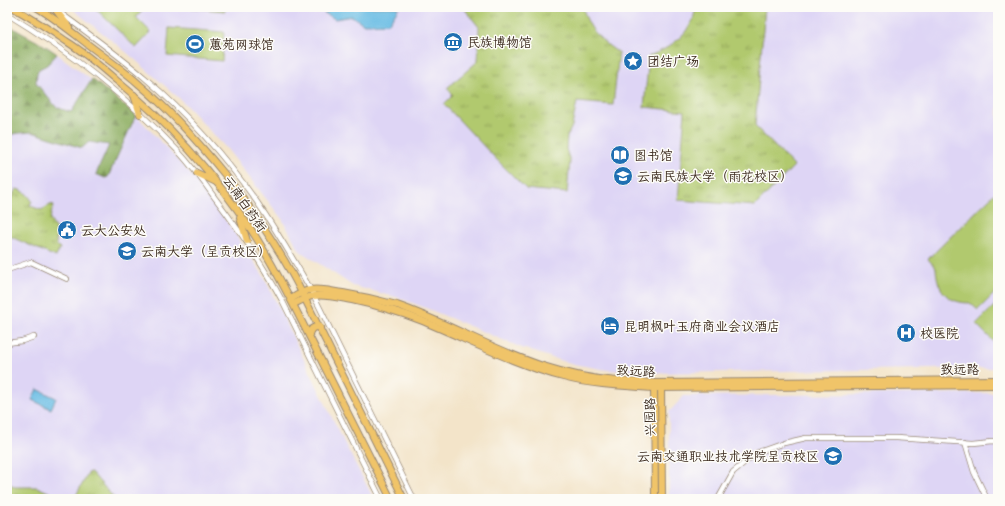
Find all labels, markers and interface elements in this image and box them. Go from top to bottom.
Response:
museum icon: 民族博物馆 [442,31,464,53]
sports icon: 蕙苑网球馆 [184,33,206,55]
place label: 民族博物馆 [467,35,532,50]
place label: 蕙苑网球馆 [209,37,274,52]
place icon: 团结广场 [622,50,644,72]
place label: 团结广场 [647,54,699,69]
library icon: 图书馆 [609,144,631,166]
place label: 图书馆 [634,148,673,163]
school or university icon: 云南民族大学（雨花校区） [612,165,634,187]
place label: 云南民族大学（雨花校区） [637,169,793,184]
street label: 云南白药街 [220,173,270,235]
public building icon: 云大公安处 [56,219,78,241]
place label: 云大公安处 [81,223,146,238]
school or university icon: 云南大学（呈贡校区） [116,240,138,262]
place label: 云南大学（呈贡校区） [141,244,271,259]
hotel icon: 昆明枫叶玉府商业会议酒店 [599,315,621,337]
place label: 昆明枫叶玉府商业会议酒店 [624,319,780,334]
hospital icon: 校医院 [895,322,917,344]
place label: 校医院 [920,326,959,341]
street label: 致远路 [616,362,656,380]
street label: 致远路 [940,362,980,377]
street label: 兴园路 [642,397,658,437]
school or university icon: 云南交通职业技术学院呈贡校区 [822,445,844,467]
place label: 云南交通职业技术学院呈贡校区 [637,449,819,464]

